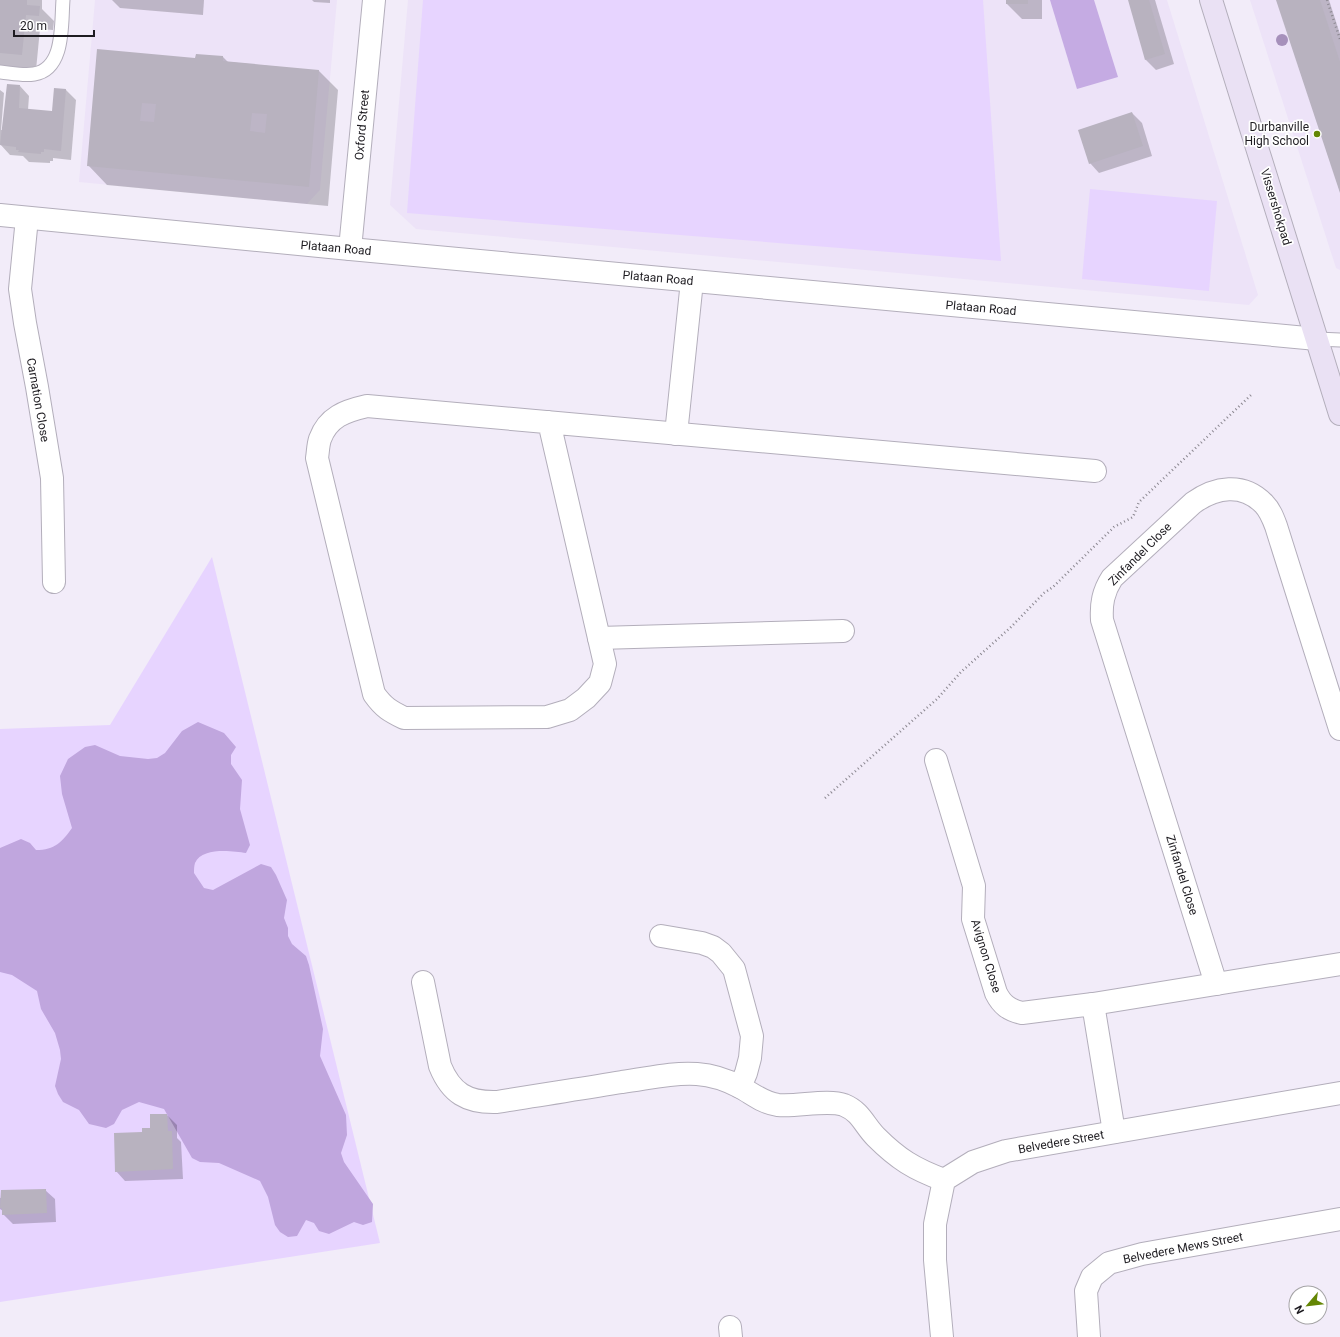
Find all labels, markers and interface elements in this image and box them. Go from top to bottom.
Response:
scale bar [14,12,94,38]
text: 20 m [20,19,47,33]
street label: Oxford Street [352,89,372,161]
place label: Durbanville High School [1245,120,1309,148]
marker: Durbanville High School [1312,129,1322,139]
street label: Vissershokpad [1258,167,1294,247]
street label: Plataan Road [300,238,372,258]
street label: Plataan Road [622,268,694,288]
street label: Plataan Road [945,298,1017,318]
street label: Carnation Close [24,357,52,443]
street label: Zinfandel Close [1106,520,1174,588]
street label: Zinfandel Close [1163,833,1201,917]
street label: Avignon Close [968,918,1004,994]
street label: Belvedere Street [1017,1128,1105,1156]
street label: Belvedere Mews Street [1122,1229,1244,1267]
north arrow [1288,1285,1328,1325]
text: N [1292,1303,1307,1316]

